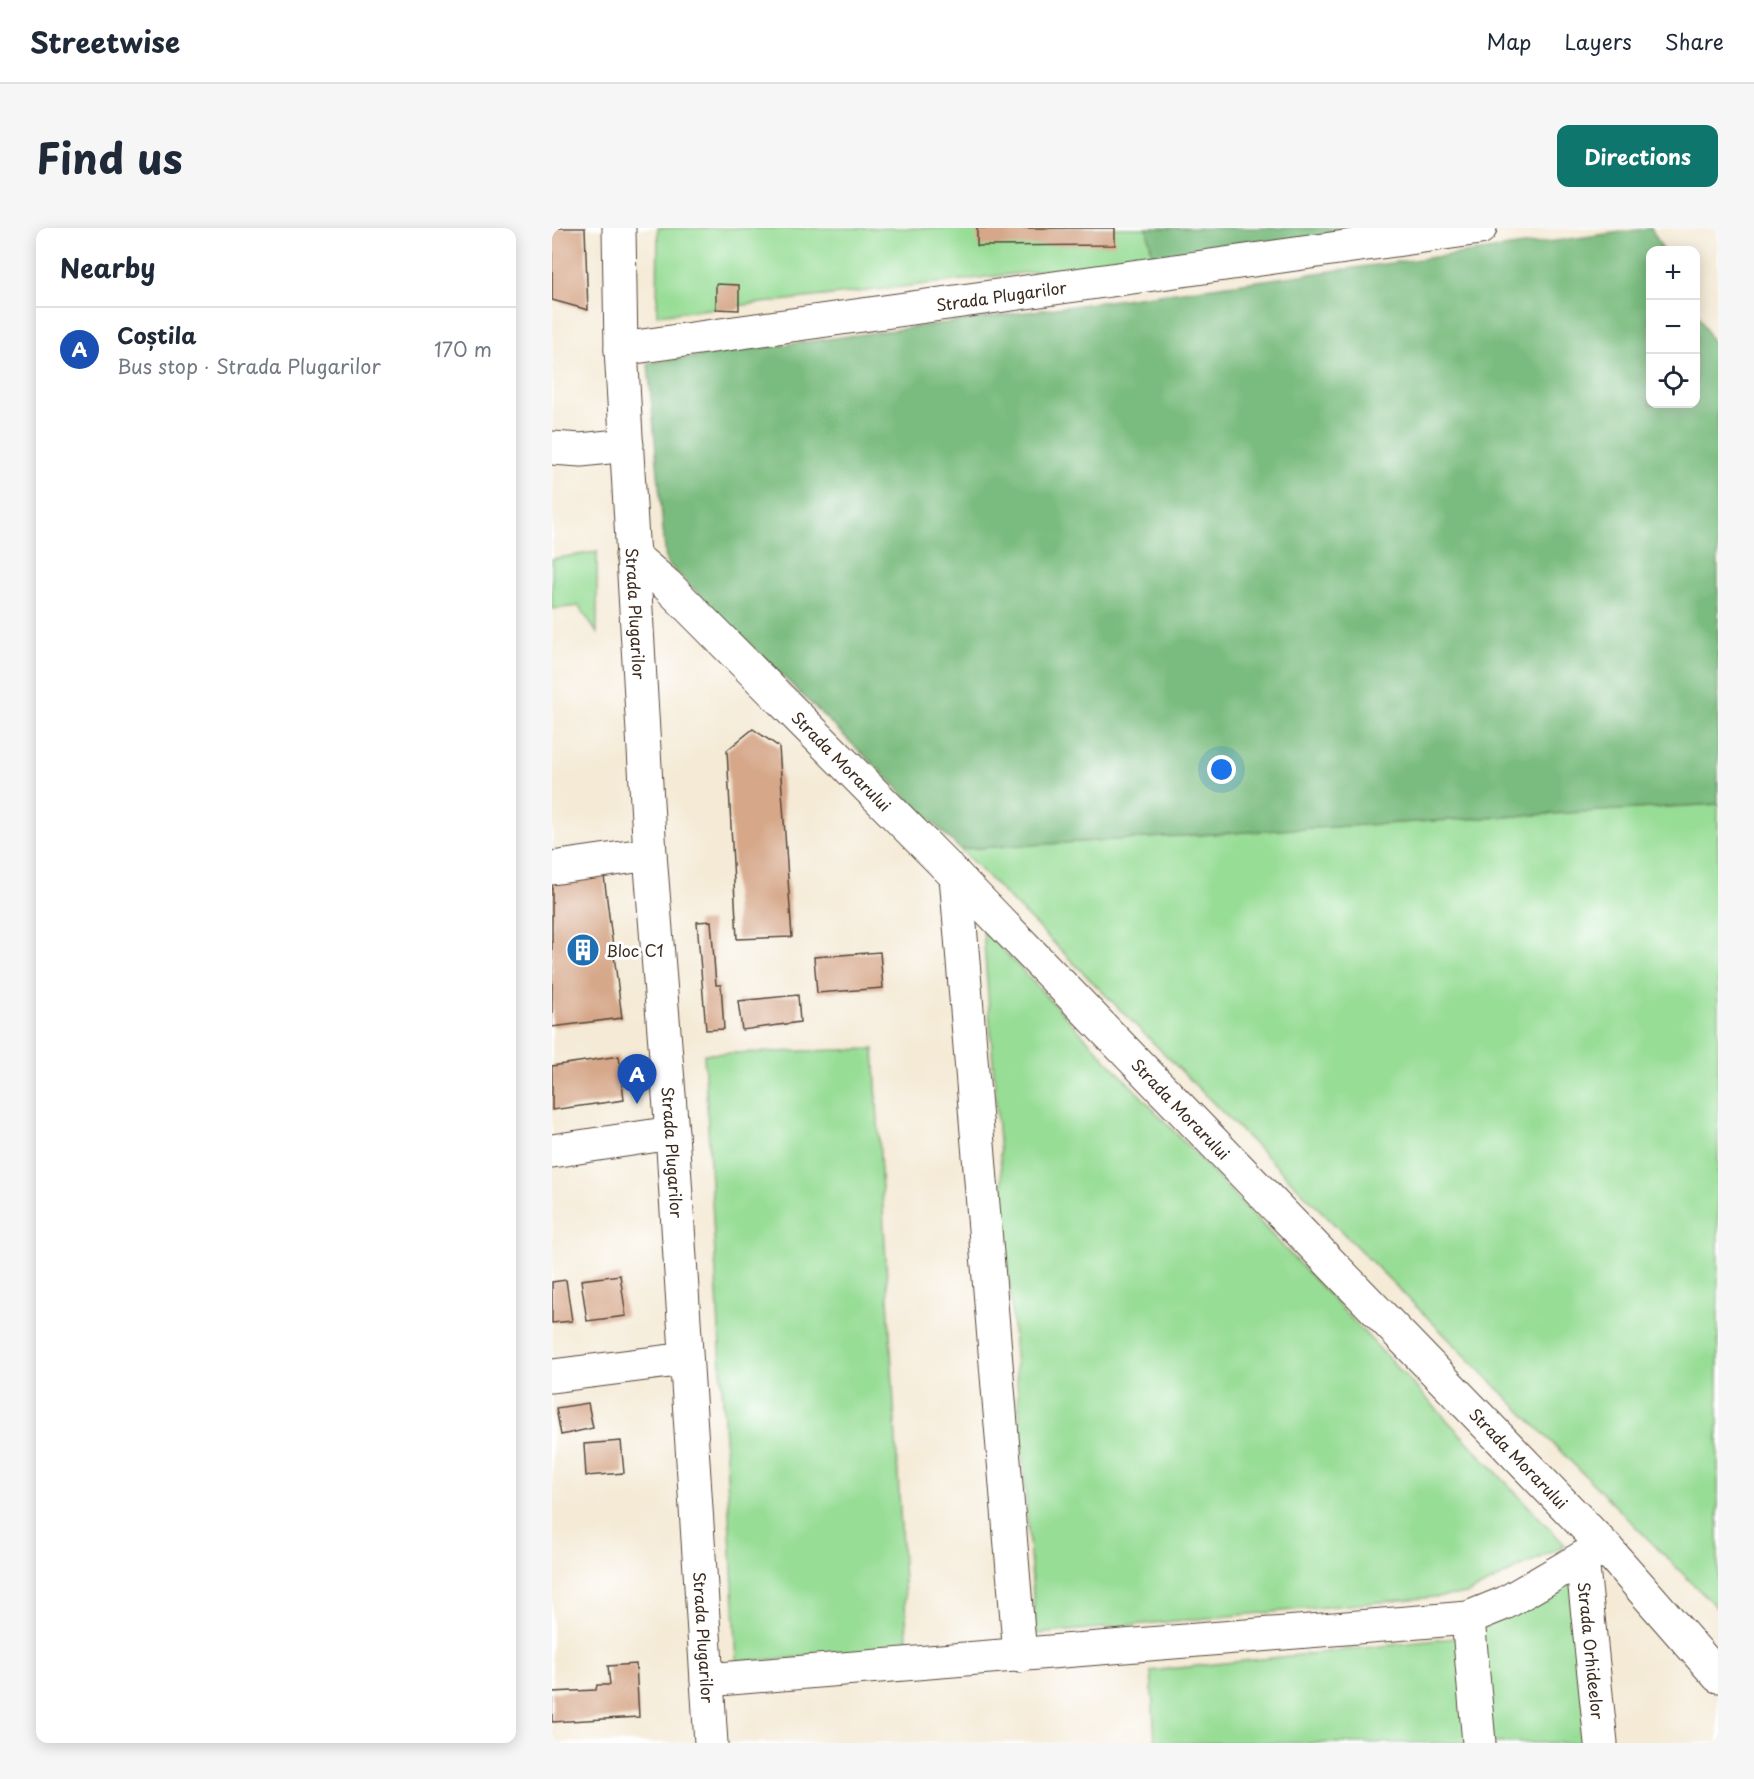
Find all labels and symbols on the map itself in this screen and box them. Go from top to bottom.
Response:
street label: Strada Plugarilor [934,274,1069,317]
street label: Strada Plugarilor [620,547,652,681]
street label: Strada Morarului [786,705,897,816]
your location [1207,755,1236,784]
building icon: Bloc C1 [565,932,601,968]
place label: Bloc C1 [606,938,664,962]
street label: Strada Morarului [1126,1053,1236,1165]
pin: A [618,1054,656,1104]
street label: Strada Plugarilor [656,1086,689,1219]
street label: Strada Morarului [1464,1402,1574,1514]
street label: Strada Plugarilor [688,1571,720,1704]
street label: Strada Orhideelor [1573,1581,1611,1721]

